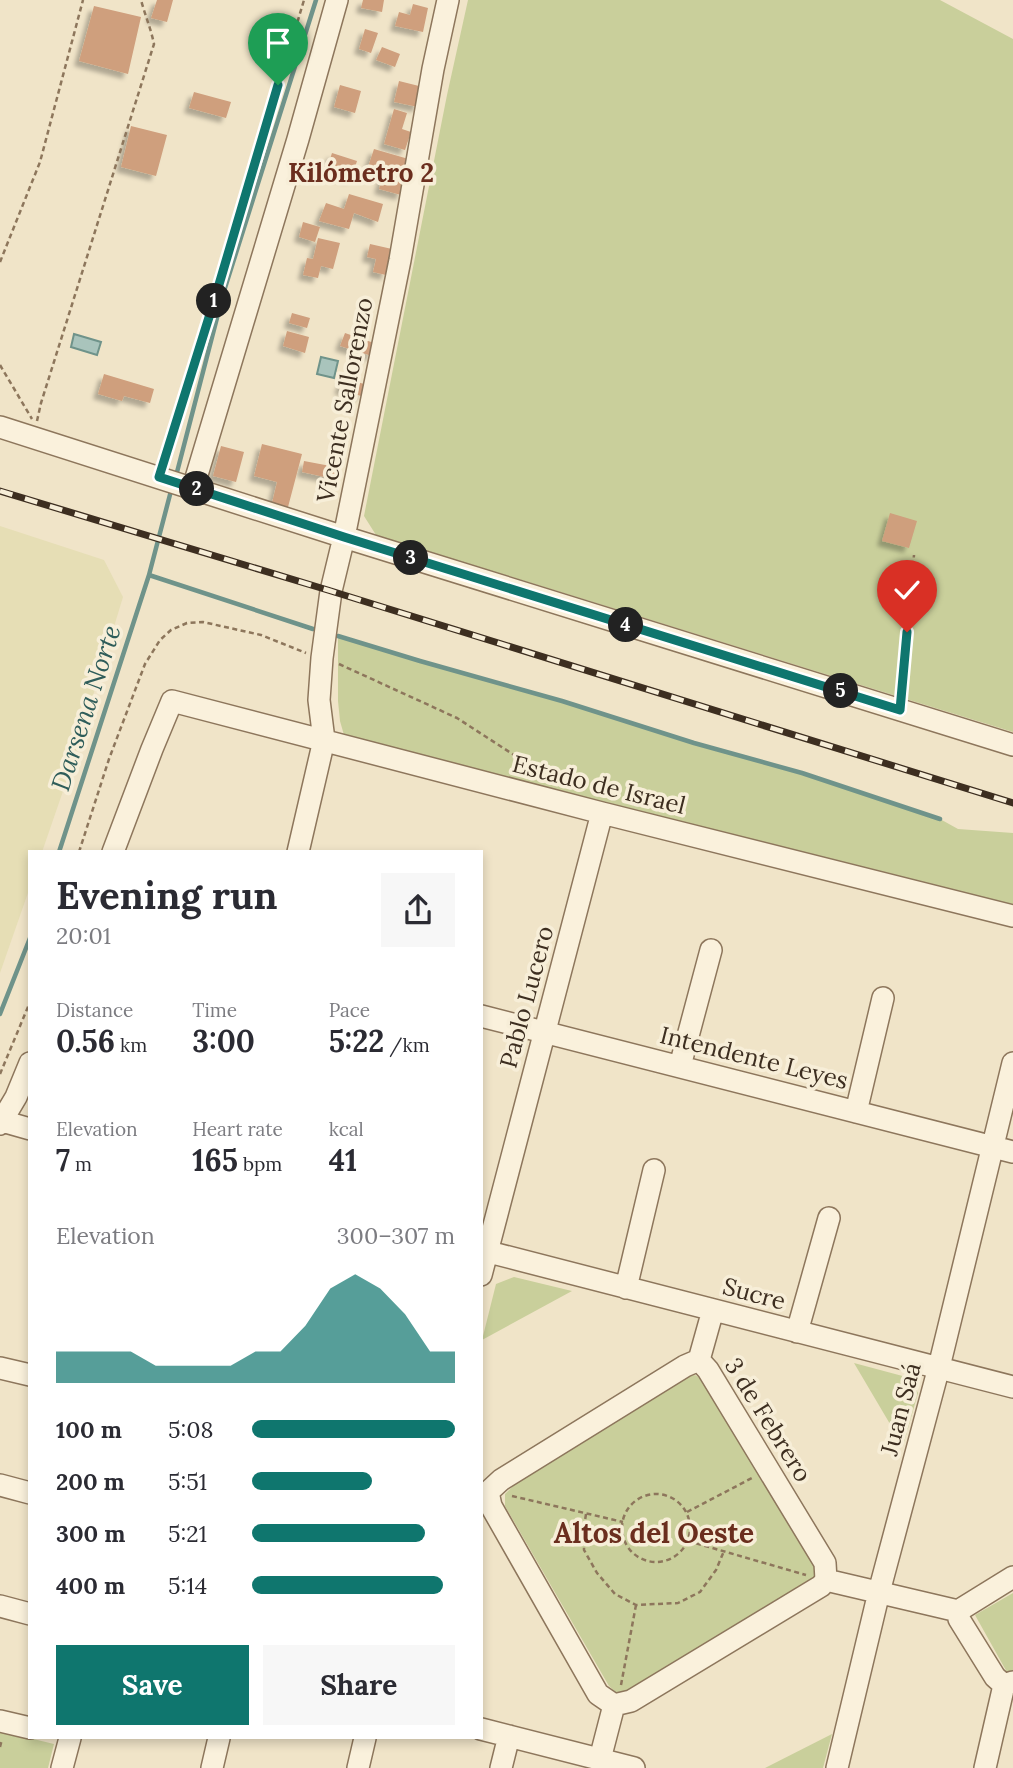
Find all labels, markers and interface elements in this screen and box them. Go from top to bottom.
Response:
pin [248,13,308,85]
icon: arrive [259,24,297,62]
district label: Kilómetro 2 [288,156,434,189]
pin: 1 [196,284,232,318]
text: 1 [210,288,217,312]
street label: Vicente Sallorenzo [309,295,380,506]
pin: 2 [180,472,214,506]
text: 2 [191,476,202,500]
pin: 3 [394,540,428,576]
text: 3 [405,545,416,569]
pin [877,560,937,632]
icon: check [888,571,926,609]
pin: 4 [608,608,644,642]
text: 4 [620,612,631,636]
water label: Darsena Norte [43,621,128,795]
pin: 5 [824,674,858,708]
text: 5 [835,678,846,702]
street label: Estado de Israel [509,748,689,821]
text: Evening run [56,871,278,919]
button: share [381,873,455,947]
text: 20:01 [56,921,111,950]
street label: Pablo Lucero [493,922,560,1071]
text: Distance [56,998,133,1022]
text: Time [192,998,237,1022]
text: Pace [329,998,370,1022]
street label: Intendente Leyes [657,1019,851,1096]
text: 0.56 [56,1022,115,1060]
text: 3:00 [192,1022,255,1060]
text: 5:22 [329,1022,384,1060]
text: km [115,1033,147,1057]
text: /km [384,1033,430,1057]
text: Elevation [56,1117,138,1141]
text: Heart rate [192,1117,283,1141]
text: kcal [329,1117,364,1141]
text: 7 [56,1141,70,1179]
text: 165 [192,1141,238,1179]
text: 41 [329,1141,357,1179]
text: m [70,1152,92,1176]
text: bpm [238,1152,282,1176]
text: Elevation [56,1221,155,1250]
text: 300–307 m [337,1221,455,1250]
street label: Sucre [719,1270,789,1317]
street label: 3 de Febrero [718,1352,819,1488]
street label: Juan Saá [873,1359,928,1460]
text: 100 m [56,1415,122,1444]
text: 5:08 [168,1415,214,1444]
text: 200 m [56,1467,125,1496]
text: 5:51 [168,1467,207,1496]
district label: Altos del Oeste [554,1515,754,1551]
text: 300 m [56,1519,125,1548]
text: 5:21 [168,1519,207,1548]
text: 400 m [56,1571,125,1600]
text: 5:14 [168,1571,207,1600]
button: Save [56,1645,249,1725]
button: Share [263,1645,455,1725]

